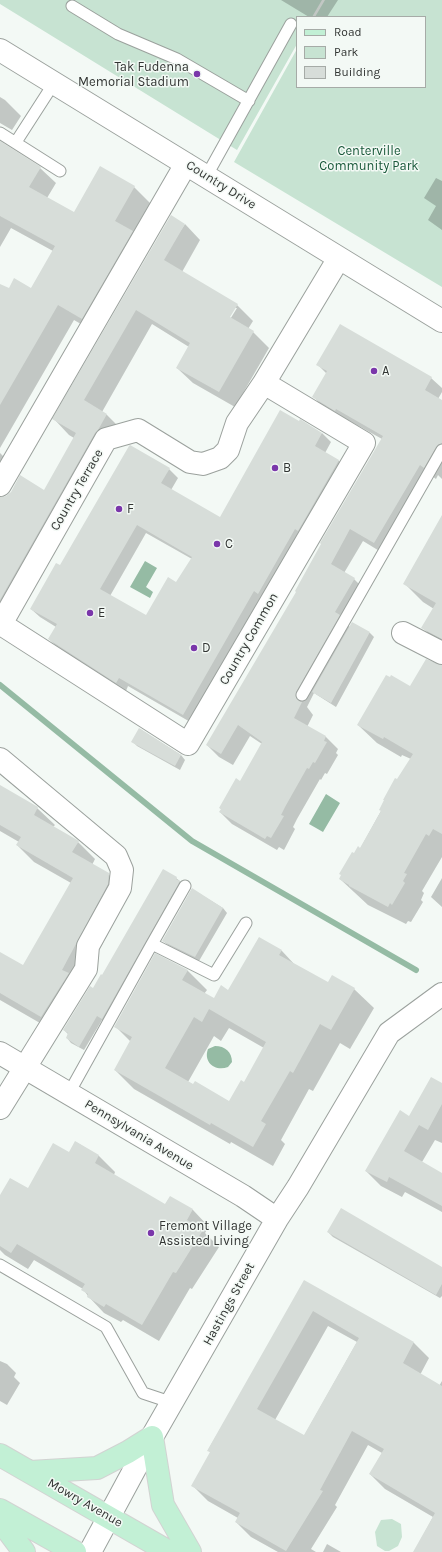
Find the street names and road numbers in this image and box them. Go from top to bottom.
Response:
street label: Country Drive [183,157,259,213]
street label: Country Terrace [47,446,107,534]
street label: Country Common [216,590,282,688]
street label: Pennsylvania Avenue [82,1096,196,1174]
street label: Hastings Street [200,1260,258,1348]
street label: Mowry Avenue [45,1475,125,1531]

